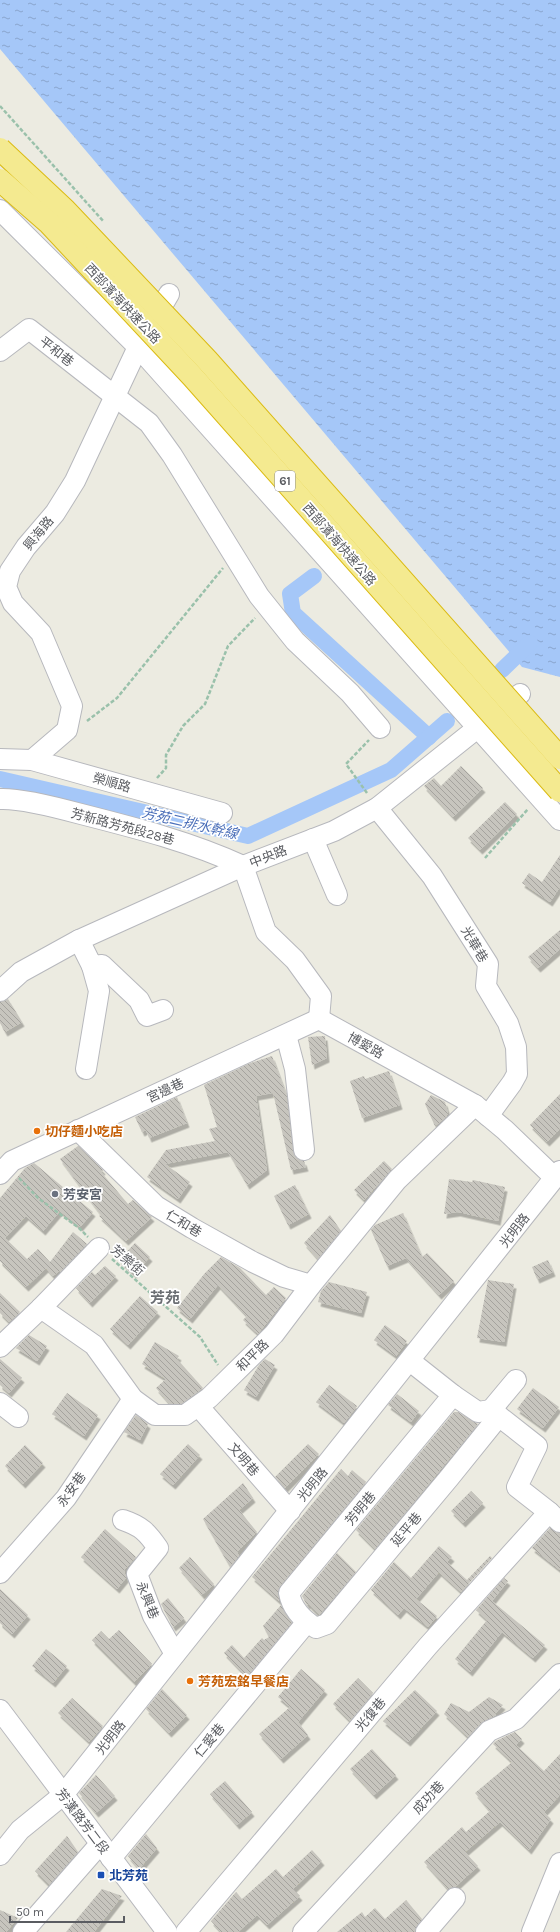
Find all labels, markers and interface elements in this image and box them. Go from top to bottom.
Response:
street label: 西部濱海快速公路 [82,260,164,346]
street label: 平和巷 [37,333,77,369]
road number: 61 [275,471,295,491]
street label: 西部濱海快速公路 [300,500,379,588]
street label: 興海路 [20,513,56,553]
street label: 榮順路 [91,770,133,795]
water label: 芳苑二排水幹線 [140,804,241,843]
street label: 芳新路芳苑段28巷 [69,805,176,848]
street label: 中央路 [247,842,289,870]
street label: 光華巷 [458,924,491,965]
street label: 博愛路 [345,1029,386,1061]
street label: 宮邊巷 [144,1075,186,1105]
place label: 切仔麵小吃店 [45,1124,123,1139]
marker: 切仔麵小吃店 [32,1126,42,1136]
place label: 芳安宮 [63,1187,102,1202]
marker: 芳安宮 [50,1189,60,1199]
street label: 仁和巷 [163,1207,204,1240]
street label: 光明路 [496,1210,532,1250]
street label: 芳樂街 [108,1242,147,1279]
district label: 芳苑 [150,1289,180,1307]
street label: 和平路 [233,1336,271,1374]
street label: 文明巷 [225,1440,262,1479]
street label: 光明路 [294,1464,330,1504]
street label: 永安巷 [54,1469,89,1509]
street label: 芳明巷 [342,1489,379,1528]
street label: 延平巷 [388,1510,425,1549]
street label: 永興巷 [133,1579,162,1621]
place label: 芳苑宏銘早餐店 [198,1674,289,1689]
marker: 芳苑宏銘早餐店 [185,1676,195,1686]
street label: 光復巷 [352,1695,389,1734]
street label: 光明路 [92,1717,128,1757]
street label: 仁愛巷 [191,1721,228,1760]
street label: 成功巷 [410,1778,447,1817]
street label: 芳漢路芳二段 [53,1786,112,1857]
place label: 北芳苑 [109,1868,148,1883]
marker: 北芳苑 [96,1870,106,1880]
scale bar [10,1898,124,1924]
text: 50 m [16,1905,44,1919]

